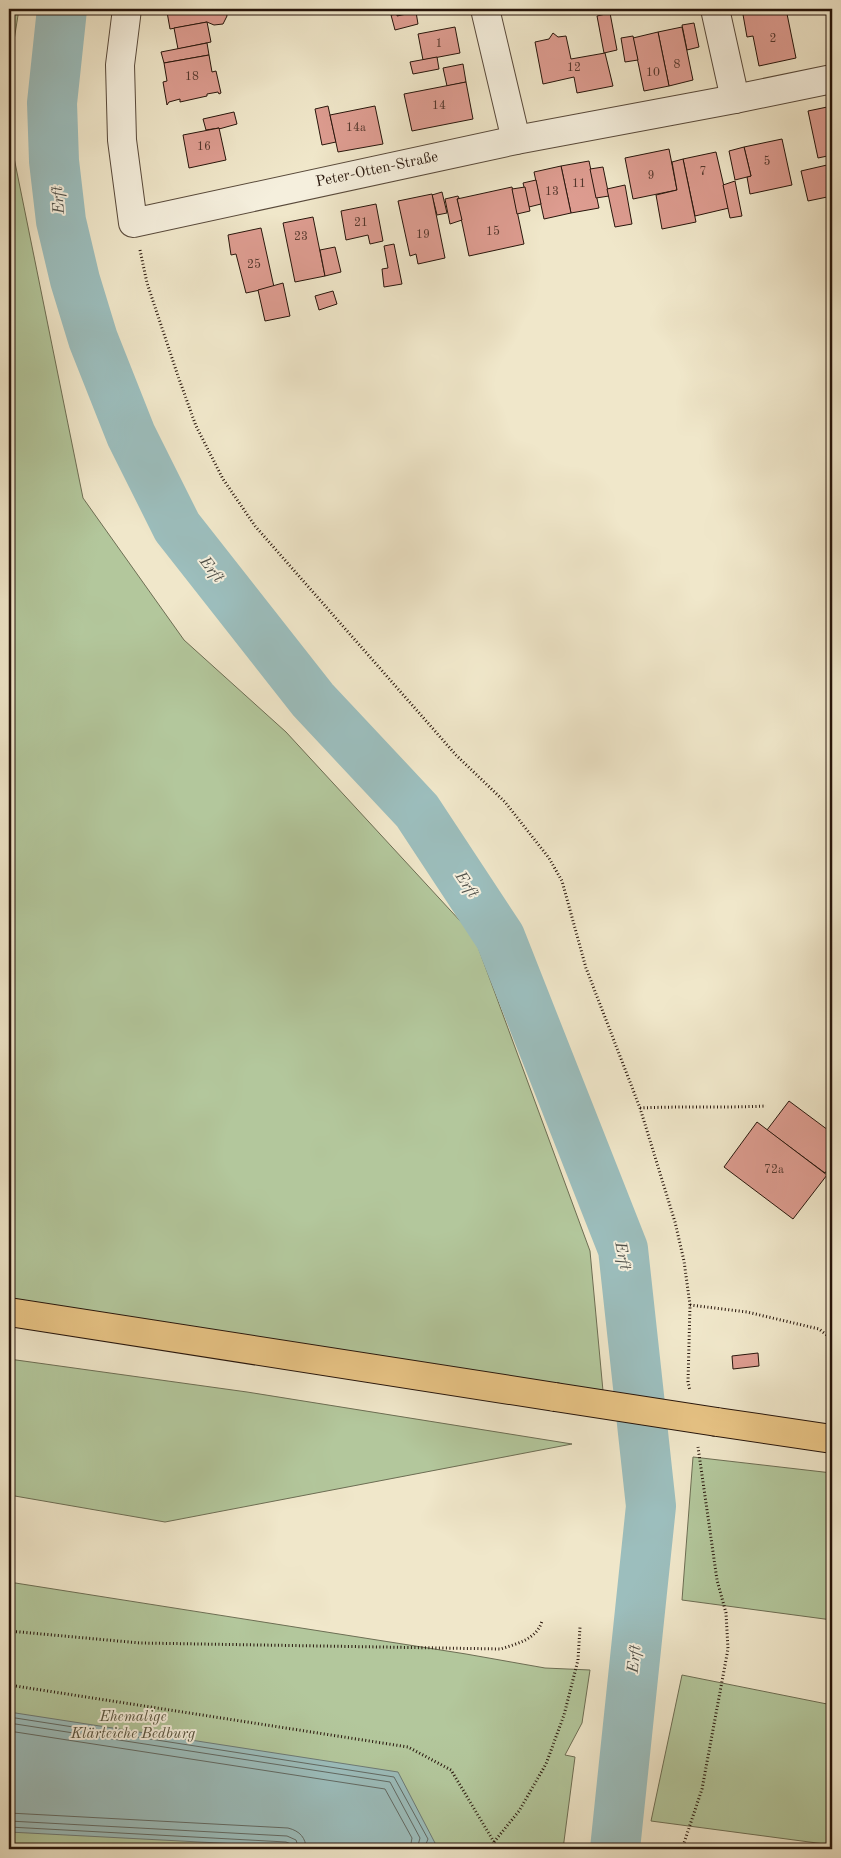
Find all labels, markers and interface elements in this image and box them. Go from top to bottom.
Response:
house number: 2 [770,33,776,45]
house number: 1 [436,38,442,50]
house number: 8 [674,59,681,71]
house number: 12 [567,62,581,74]
house number: 10 [646,67,660,79]
house number: 18 [185,71,199,83]
house number: 14 [432,100,446,112]
house number: 14a [346,122,366,134]
house number: 16 [197,141,211,153]
street label: Peter-Otten-Straße [314,150,440,190]
house number: 5 [764,155,771,168]
house number: 7 [700,166,706,178]
house number: 9 [648,170,654,182]
house number: 11 [572,178,586,190]
water label: Erft [50,184,68,216]
house number: 13 [545,186,559,198]
house number: 21 [354,217,368,229]
house number: 15 [486,225,500,238]
house number: 19 [416,229,430,241]
house number: 23 [294,231,308,243]
house number: 25 [247,258,261,271]
water label: Erft [195,553,227,587]
water label: Erft [451,868,481,902]
house number: 72a [764,1164,784,1176]
water label: Erft [611,1240,633,1272]
water label: Erft [625,1643,645,1675]
park label: Ehemalige Klärteiche Bedburg [70,1710,195,1742]

